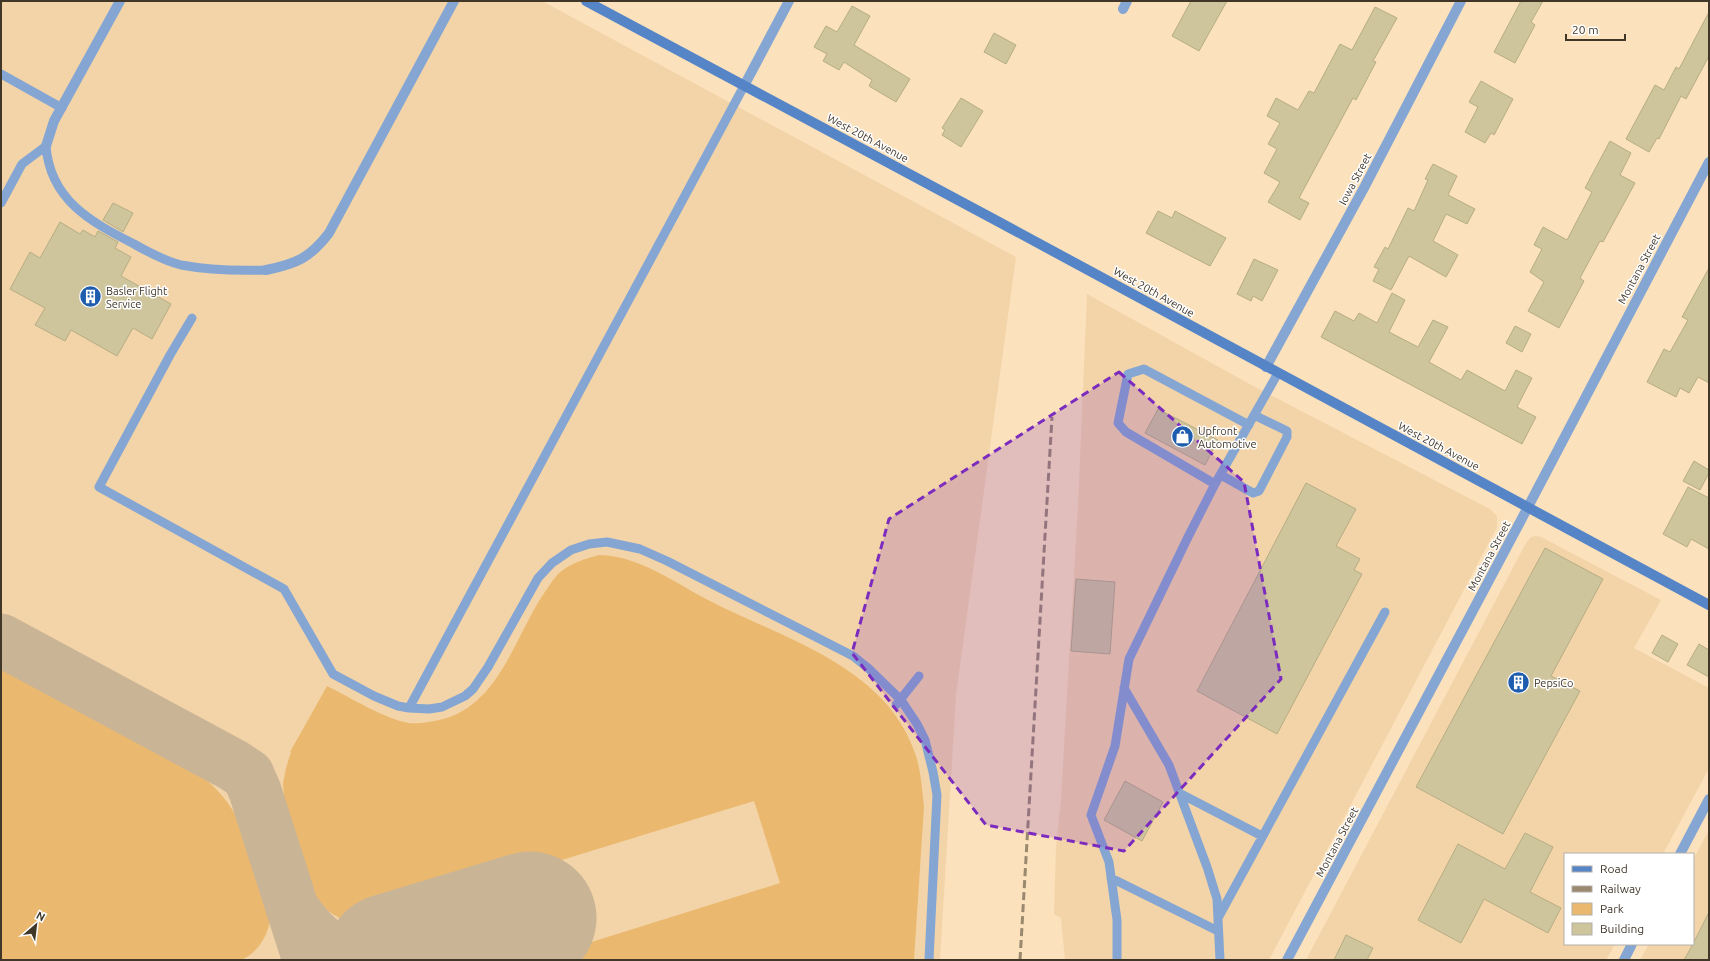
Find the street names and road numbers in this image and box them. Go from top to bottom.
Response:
street label: West 20th Avenue [825,112,911,164]
street label: Iowa Street [1336,151,1374,207]
street label: Montana Street [1616,231,1663,306]
street label: West 20th Avenue [1112,265,1196,319]
street label: West 20th Avenue [1396,420,1482,472]
street label: Montana Street [1466,518,1513,593]
street label: Montana Street [1314,804,1361,879]

